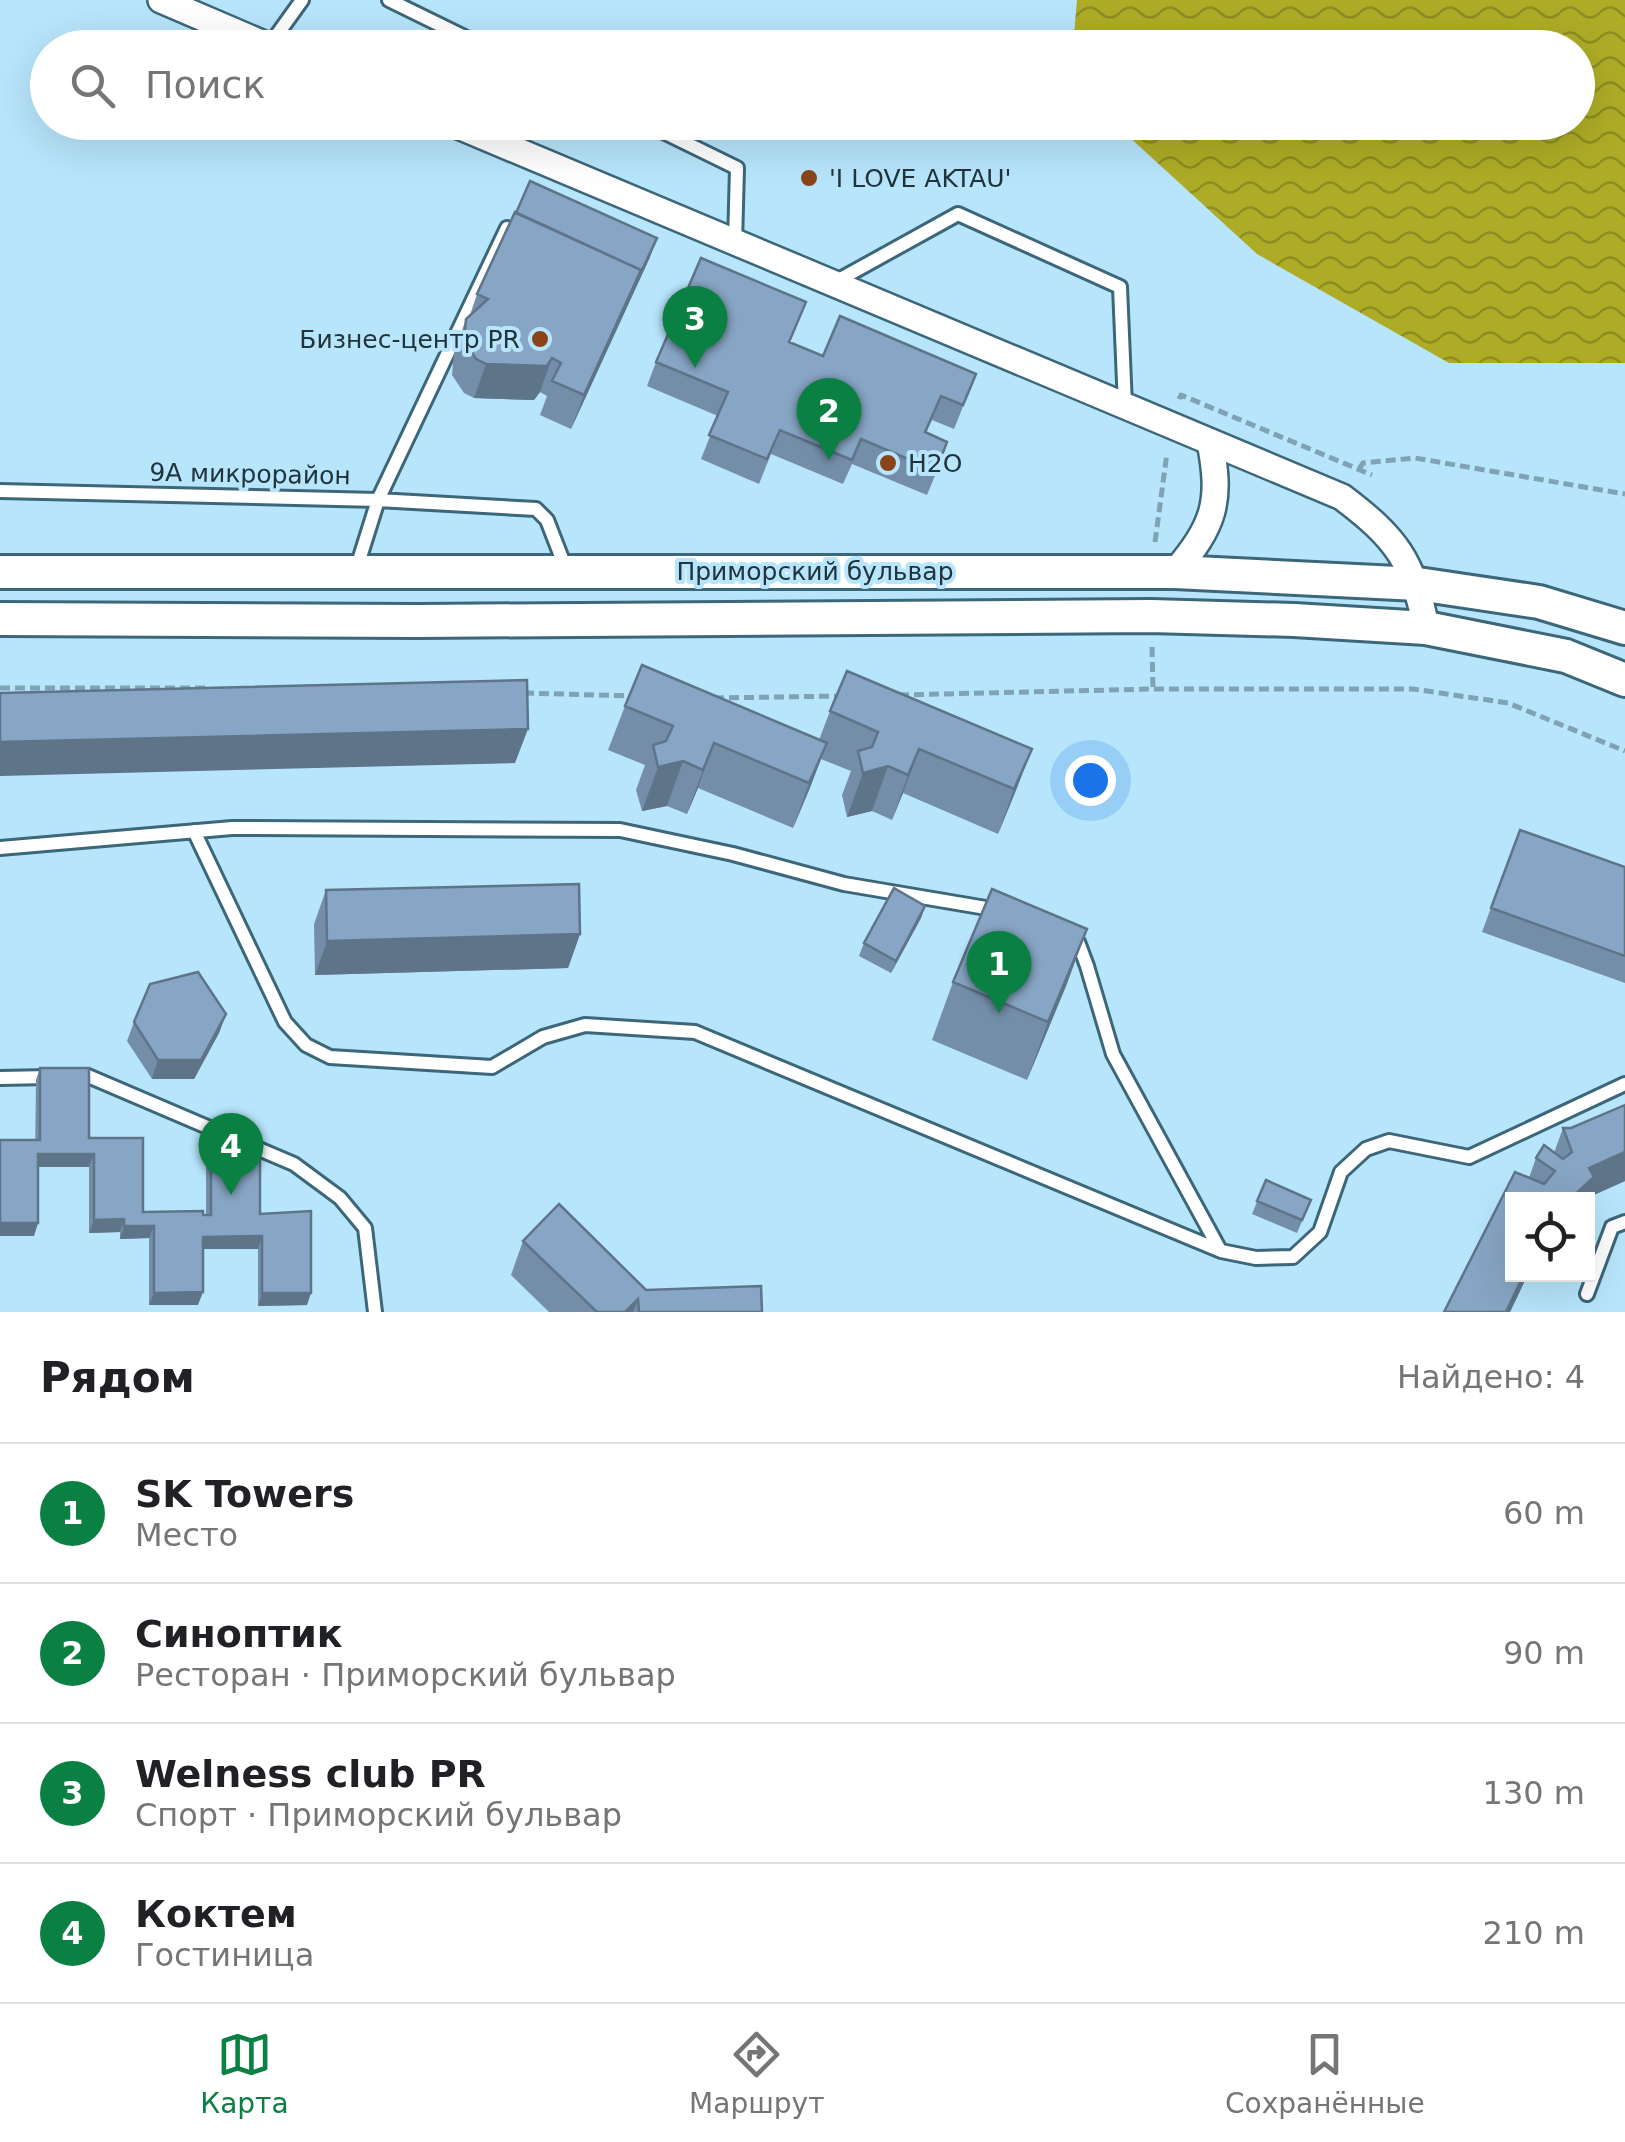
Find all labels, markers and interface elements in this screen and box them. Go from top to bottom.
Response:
search box [30,30,1595,140]
icon: search [65,58,120,113]
text: Поиск [145,63,265,107]
place label: 'I LOVE AKTAU' [829,164,1011,193]
marker: 'I LOVE AKTAU' [798,167,820,189]
pin: 3 [662,286,728,368]
place label: Бизнес-центр PR [299,325,520,354]
marker: Бизнес-центр PR [529,328,551,350]
pin: 2 [796,378,862,460]
place label: H2O [908,449,962,478]
marker: H2O [877,452,899,474]
street label: 9А микрорайон [149,458,351,490]
street label: Приморский бульвар [676,557,954,586]
your location [1065,755,1116,806]
pin: 1 [966,930,1032,1013]
pin: 4 [198,1112,264,1195]
map controls [1505,1192,1595,1282]
button: locate [1505,1192,1595,1282]
text: Рядом [40,1353,195,1402]
text: Найдено: 4 [1397,1358,1585,1396]
text: SK Towers [135,1472,354,1516]
text: 1 [61,1494,84,1532]
text: 60 m [1503,1494,1585,1532]
text: Место [135,1516,238,1554]
text: Синоптик [135,1612,343,1656]
text: 2 [61,1634,84,1672]
text: 90 m [1503,1634,1585,1672]
text: Ресторан · Приморский бульвар [135,1656,676,1694]
text: Welness club PR [135,1752,486,1796]
text: 3 [61,1774,84,1812]
text: 130 m [1483,1774,1585,1812]
text: Спорт · Приморский бульвар [135,1796,622,1834]
text: Коктем [135,1892,297,1936]
text: 4 [61,1914,84,1952]
text: 210 m [1483,1914,1585,1952]
text: Гостиница [135,1936,314,1974]
tab: Карта [200,2027,289,2120]
tab: Маршрут [689,2027,824,2120]
tab: Сохранённые [1225,2027,1425,2120]

